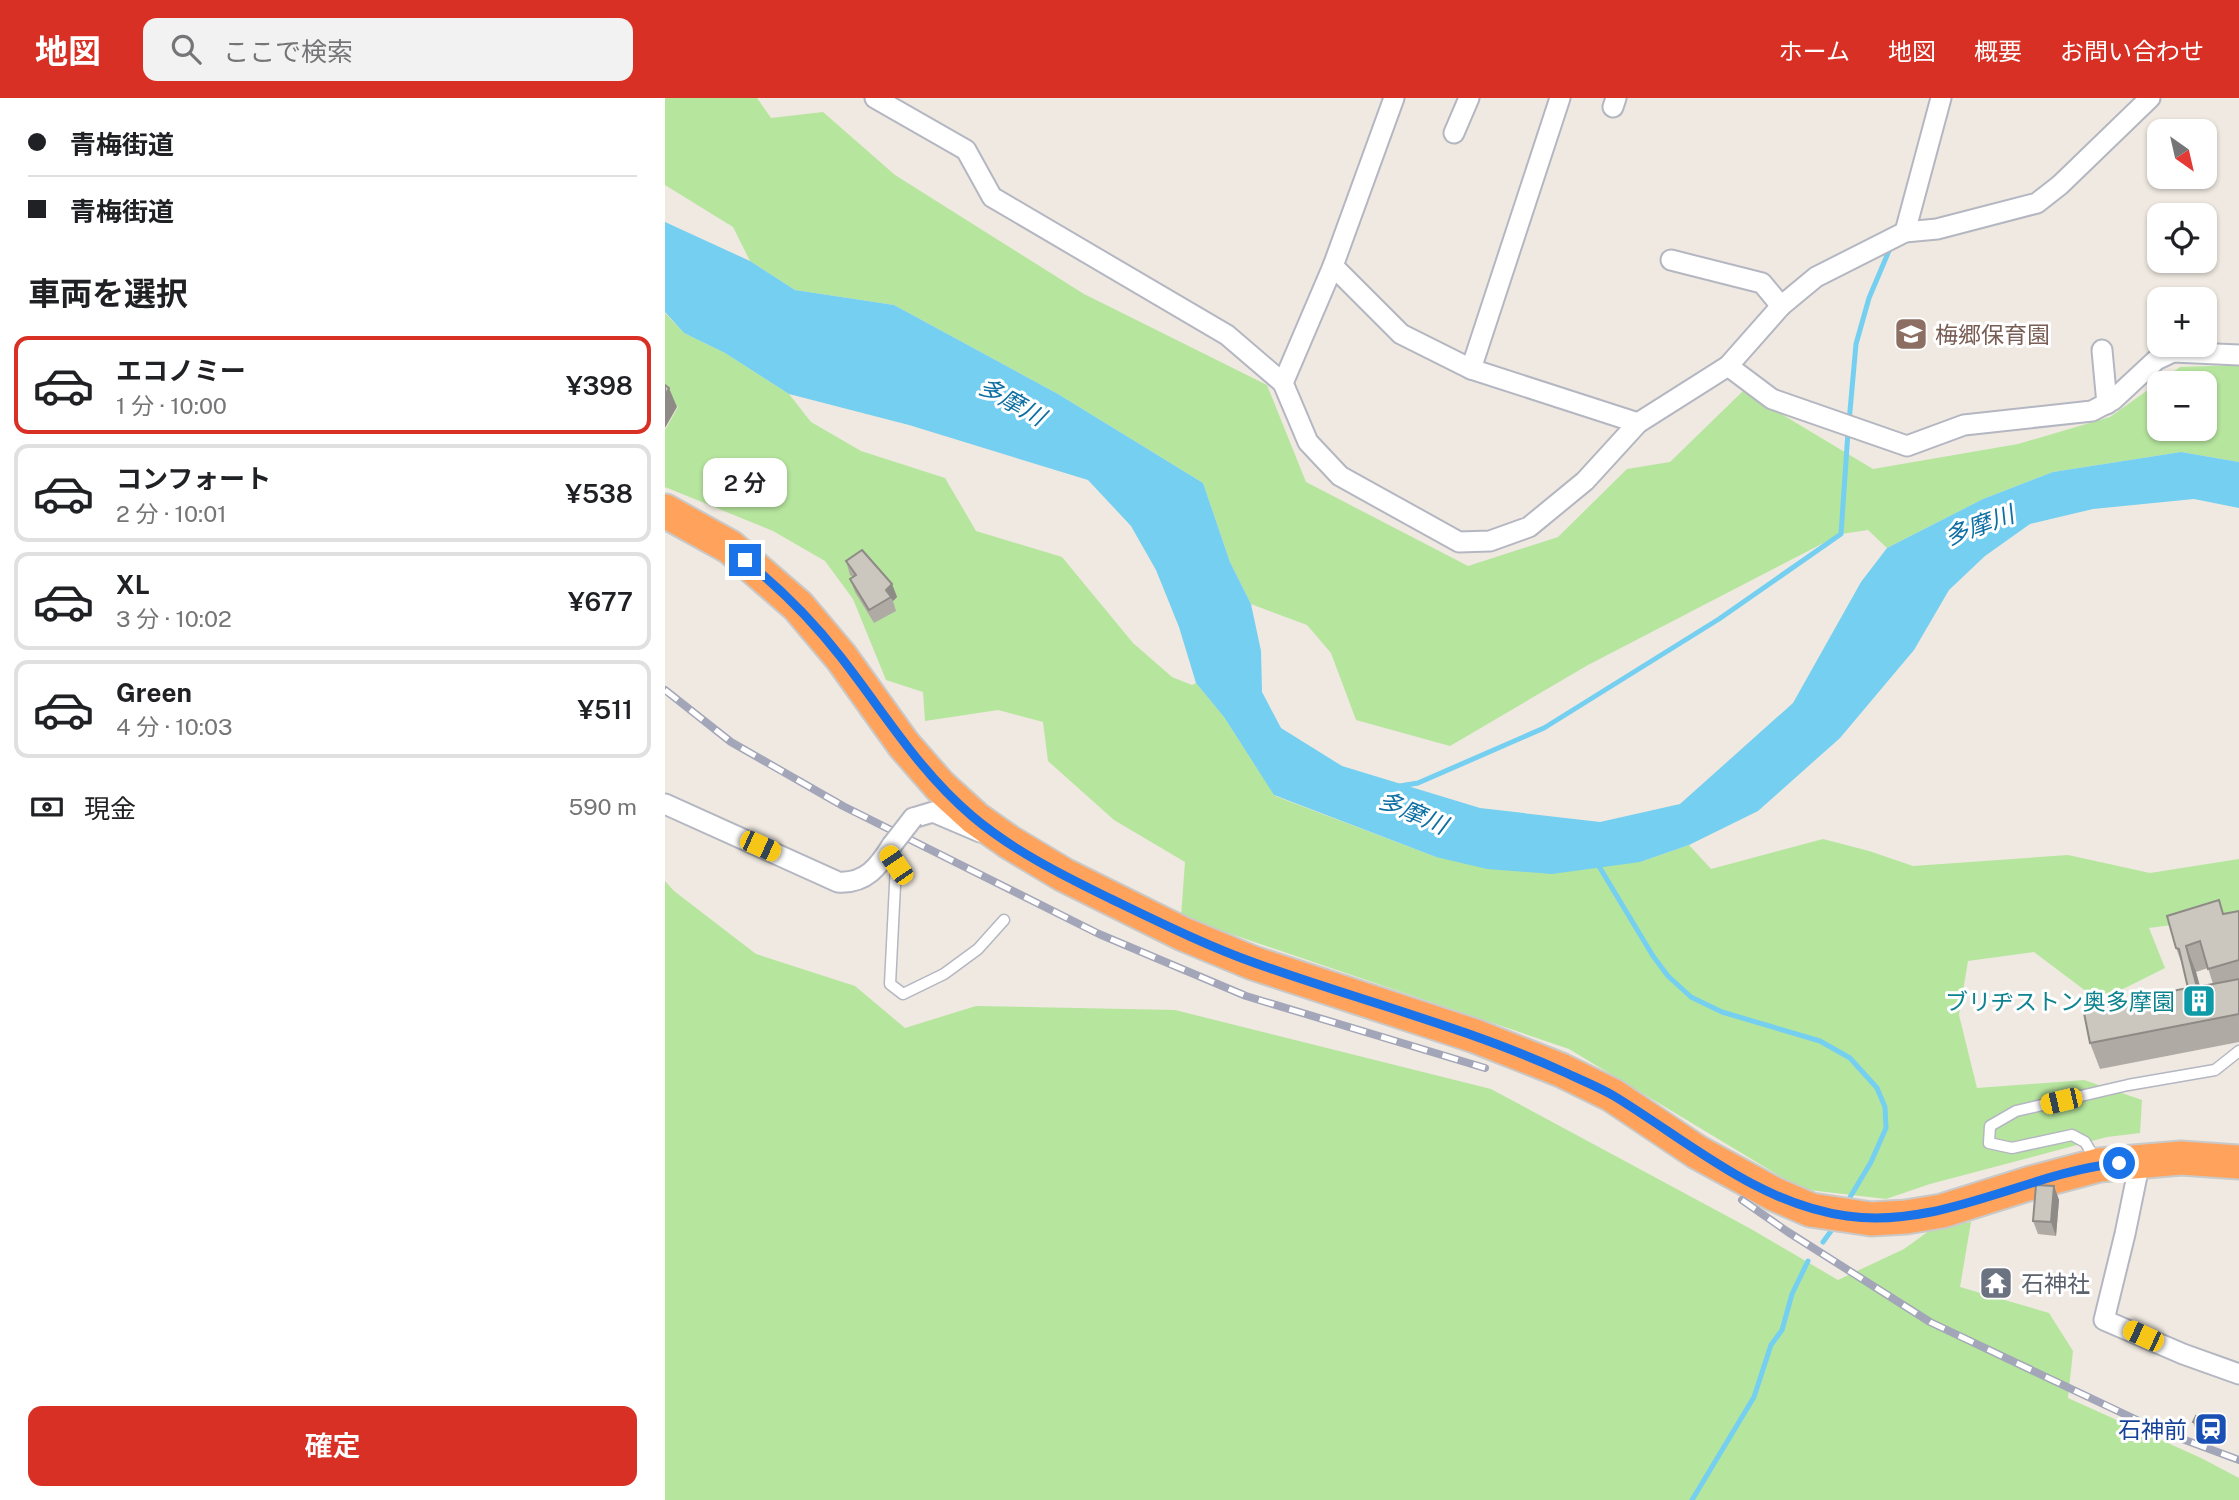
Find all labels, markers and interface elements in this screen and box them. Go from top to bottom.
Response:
search box [143,18,633,81]
icon: search [167,30,205,68]
text: 地図 [35,32,101,70]
text: ここで検索 [223,36,353,67]
text: ホーム [1779,37,1850,65]
text: 地図 [1888,37,1936,65]
text: 概要 [1974,37,2022,65]
text: お問い合わせ [2060,37,2204,65]
north arrow [2147,119,2217,189]
map controls [2147,119,2217,441]
text: 青梅街道 [70,129,174,160]
text: 青梅街道 [70,196,174,227]
button: locate [2147,203,2217,273]
text: 車両を選択 [28,275,188,312]
button: + [2147,287,2217,357]
school or university icon: 梅郷保育園 [1892,315,1930,353]
place label: 梅郷保育園 [1935,321,2050,348]
icon: car [32,354,95,417]
text: エコノミー [116,355,246,386]
text: ¥398 [566,370,633,401]
water label: 多摩川 [974,371,1053,432]
button: − [2147,371,2217,441]
text: 1 分 · 10:00 [116,392,227,419]
callout: 2 分 [703,458,787,508]
icon: car [32,462,95,525]
text: コンフォート [116,463,271,494]
text: 2 分 [724,469,766,496]
text: ¥538 [565,478,633,509]
water label: 多摩川 [1940,499,2020,550]
text: 2 分 · 10:01 [116,500,227,527]
route end [729,544,761,576]
text: XL [116,569,150,600]
icon: car [32,570,95,633]
text: ¥677 [568,586,633,617]
text: 3 分 · 10:02 [116,605,232,632]
text: Green [116,677,192,708]
icon: car [32,678,95,741]
text: ¥511 [578,694,633,725]
text: 4 分 · 10:03 [116,713,232,740]
water label: 多摩川 [1374,785,1454,840]
icon: cash [28,788,66,826]
text: 現金 [84,793,136,824]
text: 590 m [568,793,637,820]
car [737,828,784,864]
car [876,842,917,888]
building icon: ブリヂストン奥多摩園 [2180,982,2218,1020]
place label: ブリヂストン奥多摩園 [1945,988,2175,1015]
car [2039,1086,2084,1116]
route start [2103,1147,2135,1179]
temple icon: 石神社 [1977,1264,2015,1302]
place label: 石神社 [2021,1270,2090,1297]
car [2120,1318,2167,1354]
button: 確定 [28,1406,637,1486]
station icon: 石神前 [2192,1410,2230,1448]
place label: 石神前 [2118,1416,2187,1443]

